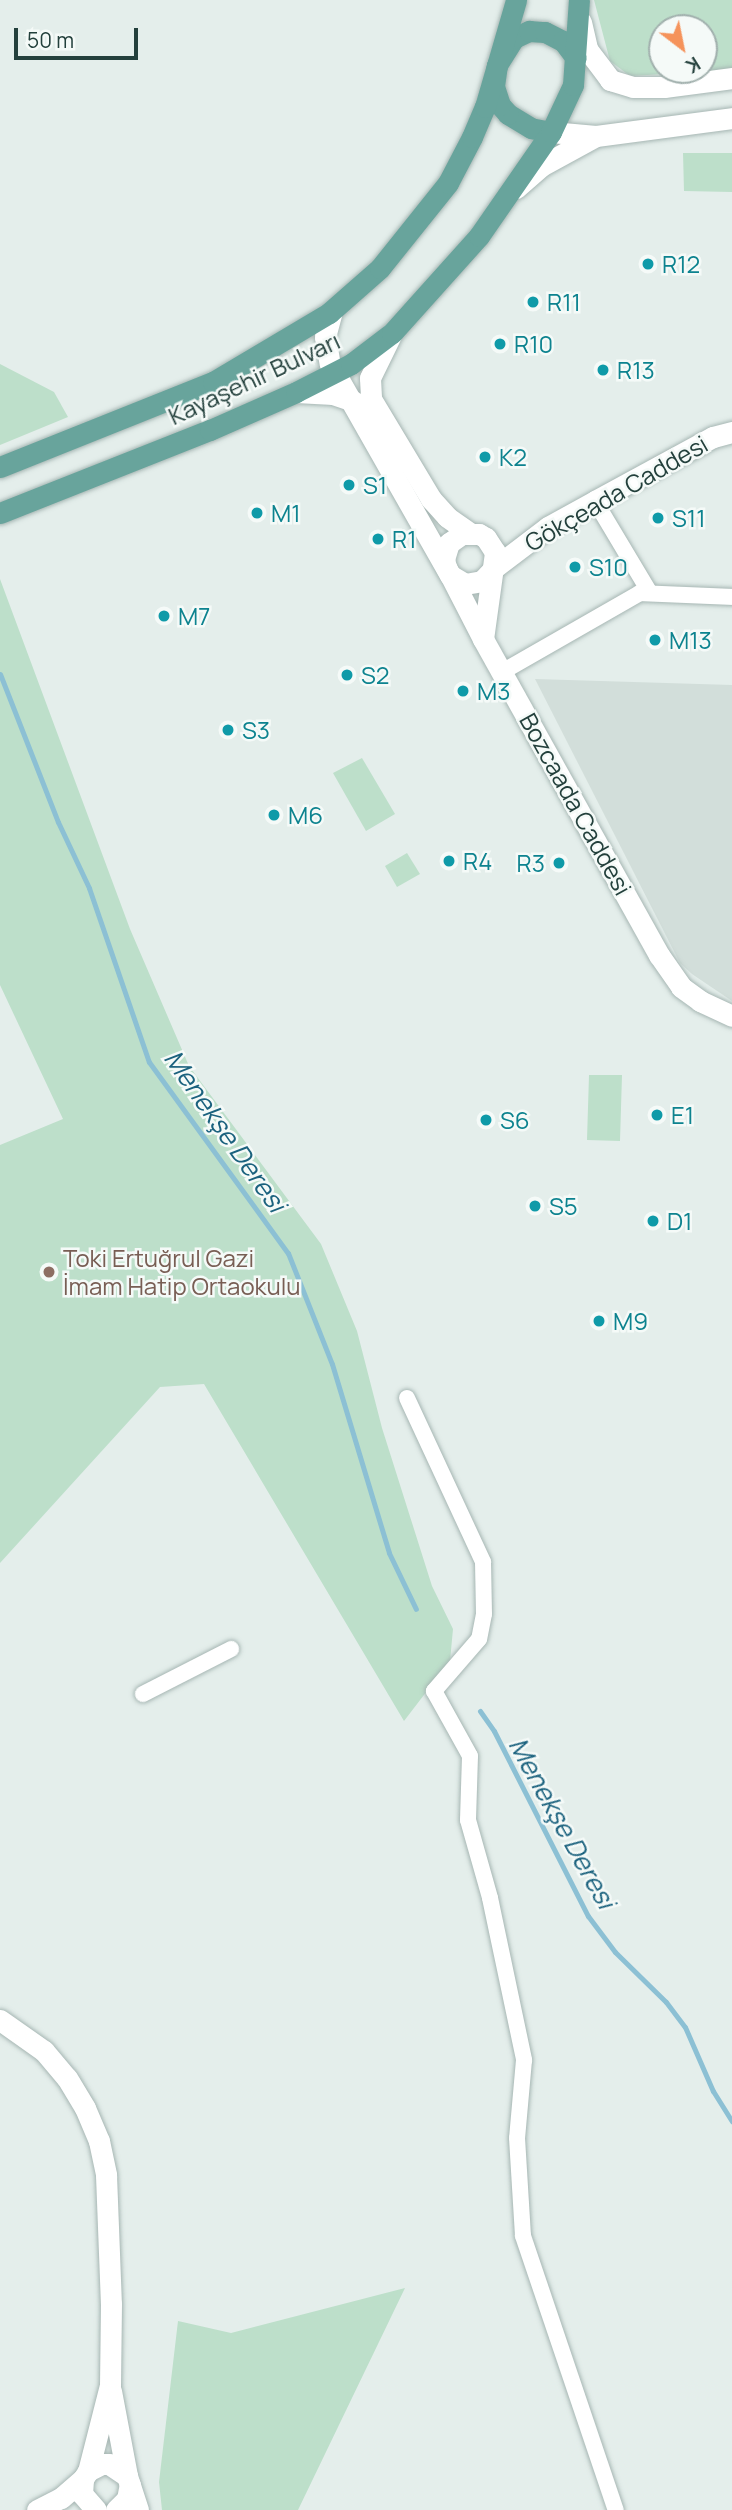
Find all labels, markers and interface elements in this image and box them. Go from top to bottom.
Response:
scale bar [18,14,142,58]
north arrow [648,14,718,84]
text: 50 m [27,26,74,54]
text: K [681,51,705,79]
place label: R12 [662,250,700,278]
marker: R12 [640,256,656,272]
place label: R11 [547,288,581,316]
marker: R11 [525,294,541,310]
street label: Kayaşehir Bulvarı [164,326,344,430]
place label: R10 [514,330,553,358]
marker: R10 [492,336,508,352]
place label: R13 [617,356,655,384]
marker: R13 [595,362,611,378]
street label: Gökçeada Caddesi [519,429,713,557]
place label: K2 [499,443,527,471]
marker: K2 [477,449,493,465]
place label: S1 [363,471,387,499]
marker: S1 [341,477,357,493]
place label: M1 [271,499,301,527]
place label: S11 [672,504,706,532]
marker: M1 [249,505,265,521]
marker: S11 [650,510,666,526]
place label: R1 [392,525,416,553]
marker: R1 [370,531,386,547]
place label: S10 [589,553,628,581]
marker: S10 [567,559,583,575]
place label: M7 [178,602,210,630]
marker: M7 [156,608,172,624]
place label: M13 [669,626,712,654]
marker: M13 [647,632,663,648]
place label: S2 [361,661,389,689]
marker: S2 [339,667,355,683]
place label: M3 [477,677,510,705]
marker: M3 [455,683,471,699]
street label: Bozcaada Caddesi [514,708,638,900]
place label: S3 [242,716,270,744]
marker: S3 [220,722,236,738]
place label: M6 [288,801,323,829]
marker: M6 [266,807,282,823]
place label: R4 [463,847,492,875]
place label: R3 [517,849,545,877]
marker: R4 [441,853,457,869]
marker: R3 [551,855,567,871]
water label: Menekşe Deresi [158,1044,292,1218]
place label: E1 [671,1101,694,1129]
place label: S6 [500,1106,530,1134]
marker: E1 [649,1107,665,1123]
marker: S6 [478,1112,494,1128]
place label: S5 [549,1192,578,1220]
marker: S5 [527,1198,543,1214]
place label: D1 [667,1207,692,1235]
marker: D1 [645,1213,661,1229]
place label: Toki Ertuğrul Gazi İmam Hatip Ortaokulu [63,1244,301,1300]
marker: Toki Ertuğrul Gazi İmam Hatip Ortaokulu [41,1264,57,1280]
place label: M9 [613,1307,648,1335]
marker: M9 [591,1313,607,1329]
water label: Menekşe Deresi [502,1732,622,1914]

